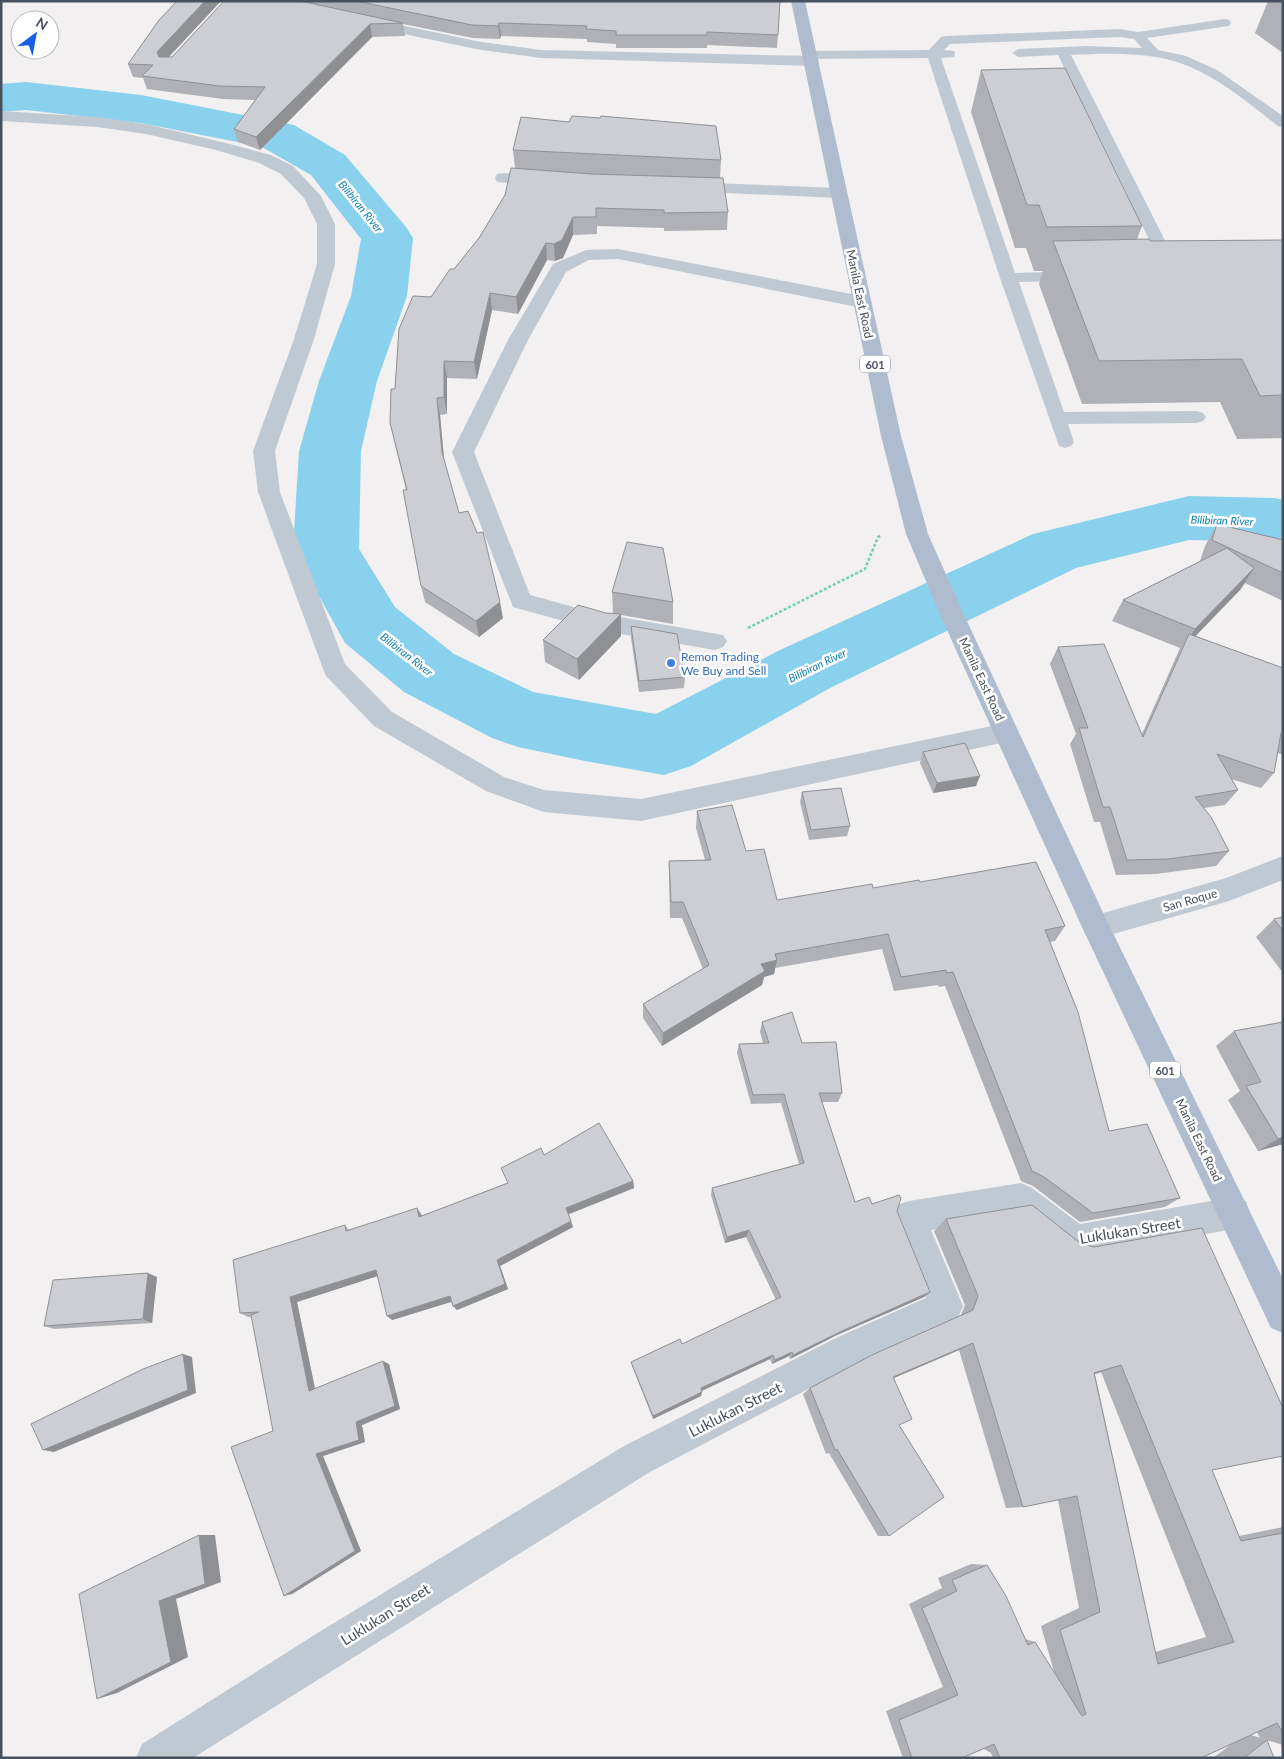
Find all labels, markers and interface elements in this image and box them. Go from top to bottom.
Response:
north arrow [10,10,60,60]
text: N [33,13,51,34]
water label: Bilibiran River [336,177,386,235]
street label: Manila East Road [843,248,877,340]
road number: 601 [860,356,890,372]
water label: Bilibiran River [1190,512,1254,528]
water label: Bilibiran River [378,630,436,679]
street label: Manila East Road [956,635,1008,723]
water label: Bilibiran River [786,645,848,685]
place label: Remon Trading We Buy and Sell [681,649,766,678]
marker: Remon Trading We Buy and Sell [665,657,677,669]
street label: San Roque [1161,885,1219,915]
road number: 601 [1150,1062,1180,1078]
street label: Manila East Road [1172,1096,1226,1184]
street label: Luklukan Street [1078,1213,1182,1247]
street label: Luklukan Street [685,1378,785,1440]
street label: Luklukan Street [337,1579,434,1649]

